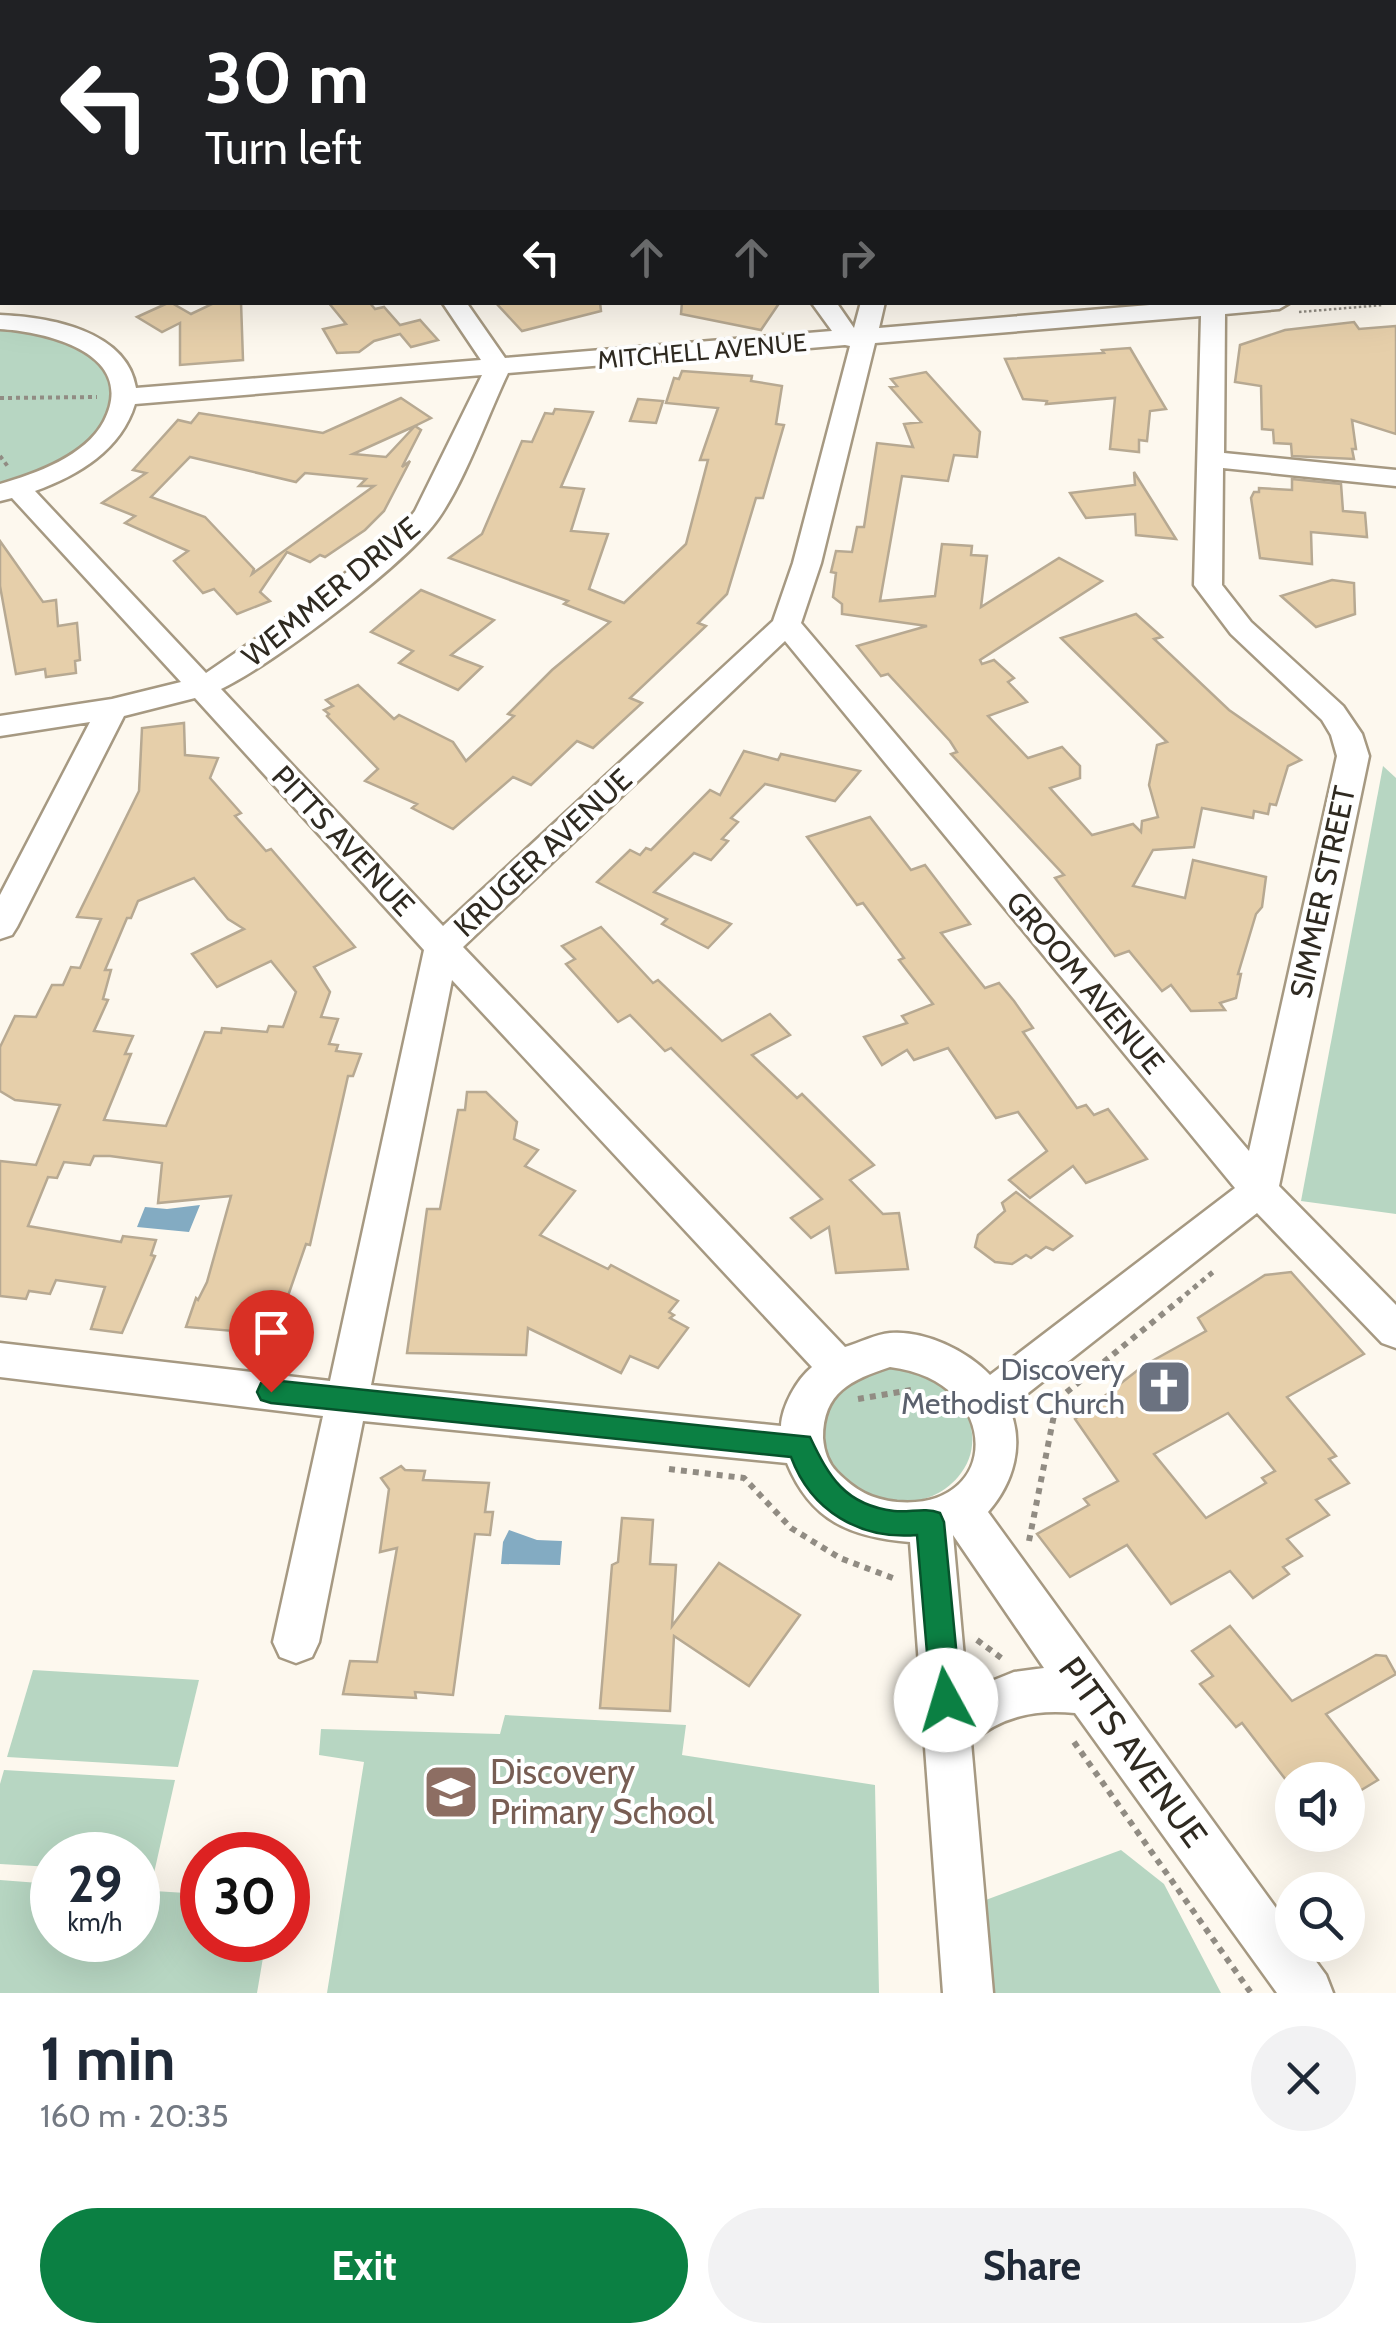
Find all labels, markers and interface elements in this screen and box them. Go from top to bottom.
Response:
text: 30 m [205,35,369,121]
icon: left [40,40,170,170]
text: Turn left [205,121,362,175]
icon: left [514,230,569,285]
icon: ahead [619,230,674,285]
icon: ahead [724,230,779,285]
icon: right [829,230,884,285]
street label: MITCHELL AVENUE [596,327,808,375]
street label: WEMMER DRIVE [235,509,427,674]
street label: PITTS AVENUE [264,758,423,924]
street label: KRUGER AVENUE [446,761,639,945]
street label: SIMMER STREET [1282,782,1363,1001]
street label: GROOM AVENUE [998,884,1172,1081]
pin [229,1290,314,1393]
icon: arrive [244,1305,299,1360]
place label: Discovery Methodist Church [901,1351,1125,1422]
church icon: Discovery Methodist Church [1134,1357,1194,1417]
position arrow [894,1648,998,1752]
street label: PITTS AVENUE [1050,1648,1217,1855]
place label: Discovery Primary School [490,1750,715,1833]
school or university icon: Discovery Primary School [421,1762,481,1822]
map controls [1275,1762,1365,1962]
button: sound [1275,1762,1365,1852]
speed limit sign: 30 [180,1832,310,1962]
text: 29 [68,1854,122,1915]
button: search [1275,1872,1365,1962]
text: km/h [68,1907,122,1937]
text: 1 min [40,2022,175,2095]
button: close [1251,2026,1356,2131]
text: 160 m · 20:35 [40,2096,229,2135]
button: Exit [40,2208,688,2323]
button: Share [708,2208,1356,2323]

